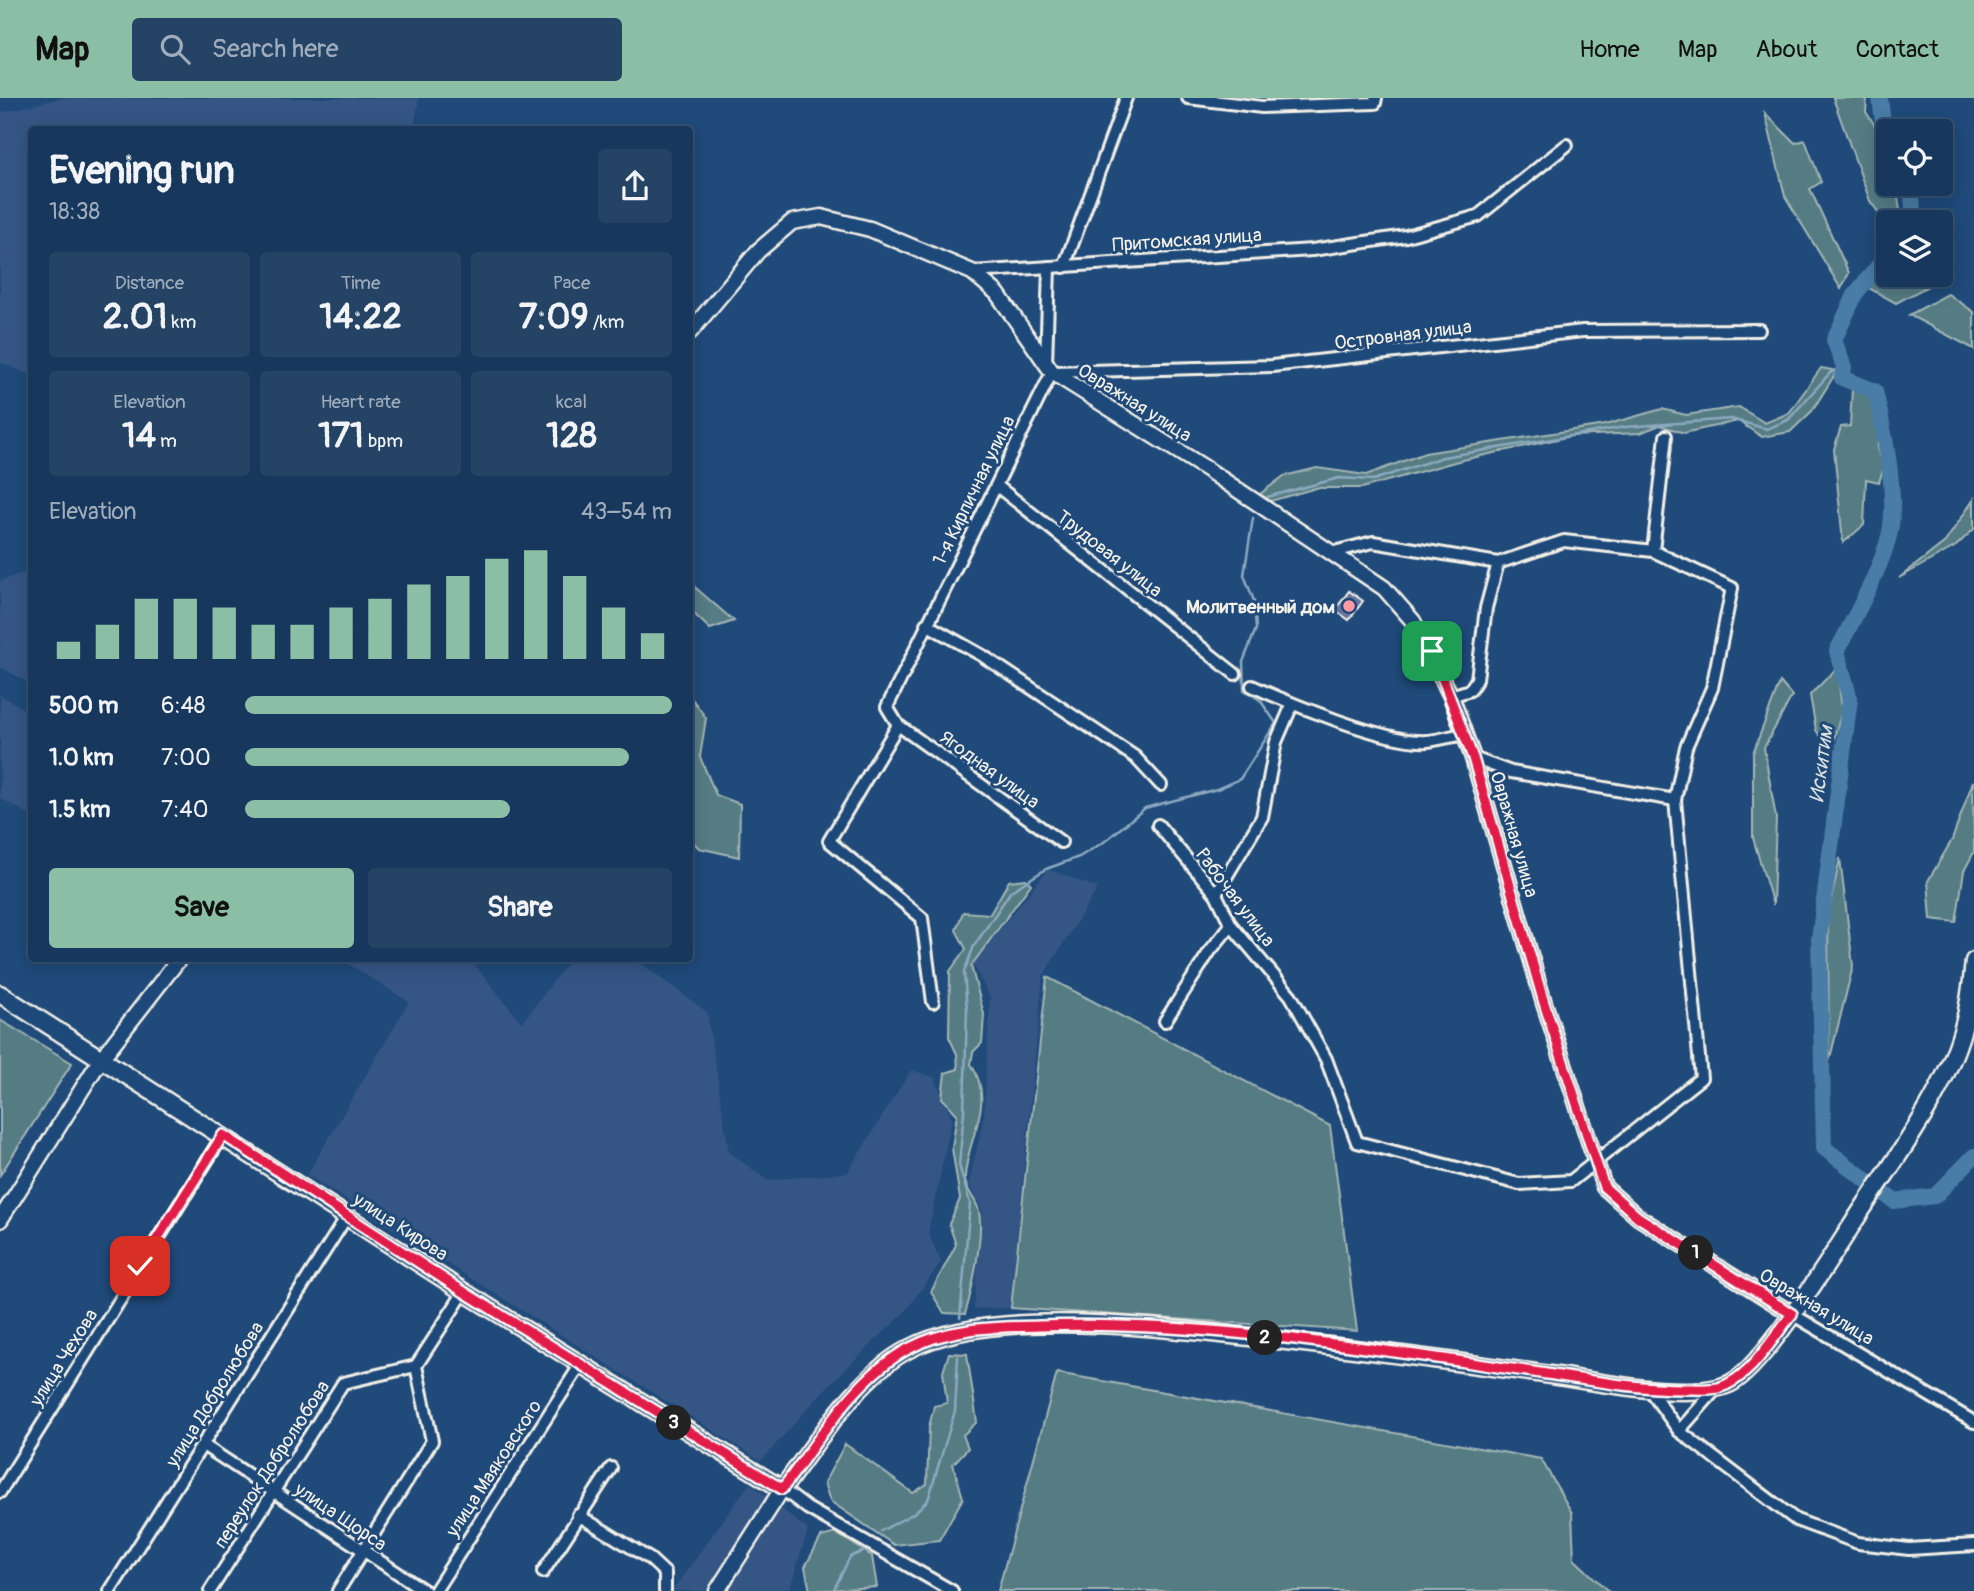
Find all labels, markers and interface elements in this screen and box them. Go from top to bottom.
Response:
search box [132,18,622,81]
text: Map [35,29,90,70]
icon: search [156,30,194,68]
text: Search here [212,33,339,65]
text: Home [1579,35,1640,64]
text: Map [1678,35,1718,64]
text: About [1756,35,1818,64]
text: Contact [1856,35,1939,64]
map controls [1876,119,1953,287]
button: locate [1876,119,1953,196]
text: Evening run [49,147,235,195]
button: share [598,149,672,223]
text: 18:38 [49,197,100,226]
button: layers [1876,210,1953,287]
street label: Притомская улица [1112,223,1263,257]
text: Distance [115,271,184,295]
text: Time [341,271,380,295]
text: Pace [553,271,590,295]
text: 2.01 [103,295,167,339]
text: 14:22 [319,295,402,339]
text: 7:09 [519,295,589,339]
text: km [167,310,196,334]
text: /km [589,310,624,334]
street label: Островная улица [1333,315,1473,355]
street label: Овражная улица [1073,358,1196,448]
text: Elevation [113,390,186,414]
text: Heart rate [320,390,401,414]
text: kcal [556,390,587,414]
street label: 1-я Кирпичная улица [927,412,1021,569]
text: 14 [122,414,156,458]
text: 171 [318,414,364,458]
text: 128 [546,414,597,458]
text: m [156,429,177,453]
text: bpm [364,429,403,453]
text: Elevation [49,497,137,526]
text: 43–54 m [581,497,672,526]
street label: Трудовая улица [1052,505,1167,603]
place label: Молитвенный дом [1186,595,1335,619]
marker: Молитвенный дом [1341,598,1357,614]
pin [1402,621,1462,681]
icon: arrive [1413,632,1451,670]
text: 500 m [49,691,118,720]
text: 6:48 [161,691,205,720]
water label: Искитим [1803,722,1840,804]
street label: Ягодная улица [935,725,1044,814]
text: 1.0 km [49,743,114,772]
text: 7:00 [161,743,211,772]
street label: Овражная улица [1485,768,1544,900]
text: 1.5 km [49,795,111,824]
text: 7:40 [161,795,208,824]
street label: Рабочая улица [1190,843,1280,952]
button: Save [49,868,354,948]
button: Share [368,868,672,948]
street label: улица Кирова [348,1187,452,1266]
pin [110,1236,170,1296]
pin: 1 [1678,1236,1714,1270]
text: 1 [1692,1240,1699,1264]
icon: check [121,1247,159,1285]
street label: Овражная улица [1755,1263,1879,1351]
street label: улица Чехова [24,1304,103,1411]
street label: улица Добролюбова [160,1317,269,1473]
pin: 2 [1248,1320,1282,1356]
text: 2 [1259,1325,1270,1349]
street label: переулок Добролюбова [209,1376,335,1553]
street label: улица Маяковского [440,1396,547,1542]
pin: 3 [656,1406,692,1440]
text: 3 [668,1410,679,1434]
street label: улица Щорса [289,1477,391,1557]

